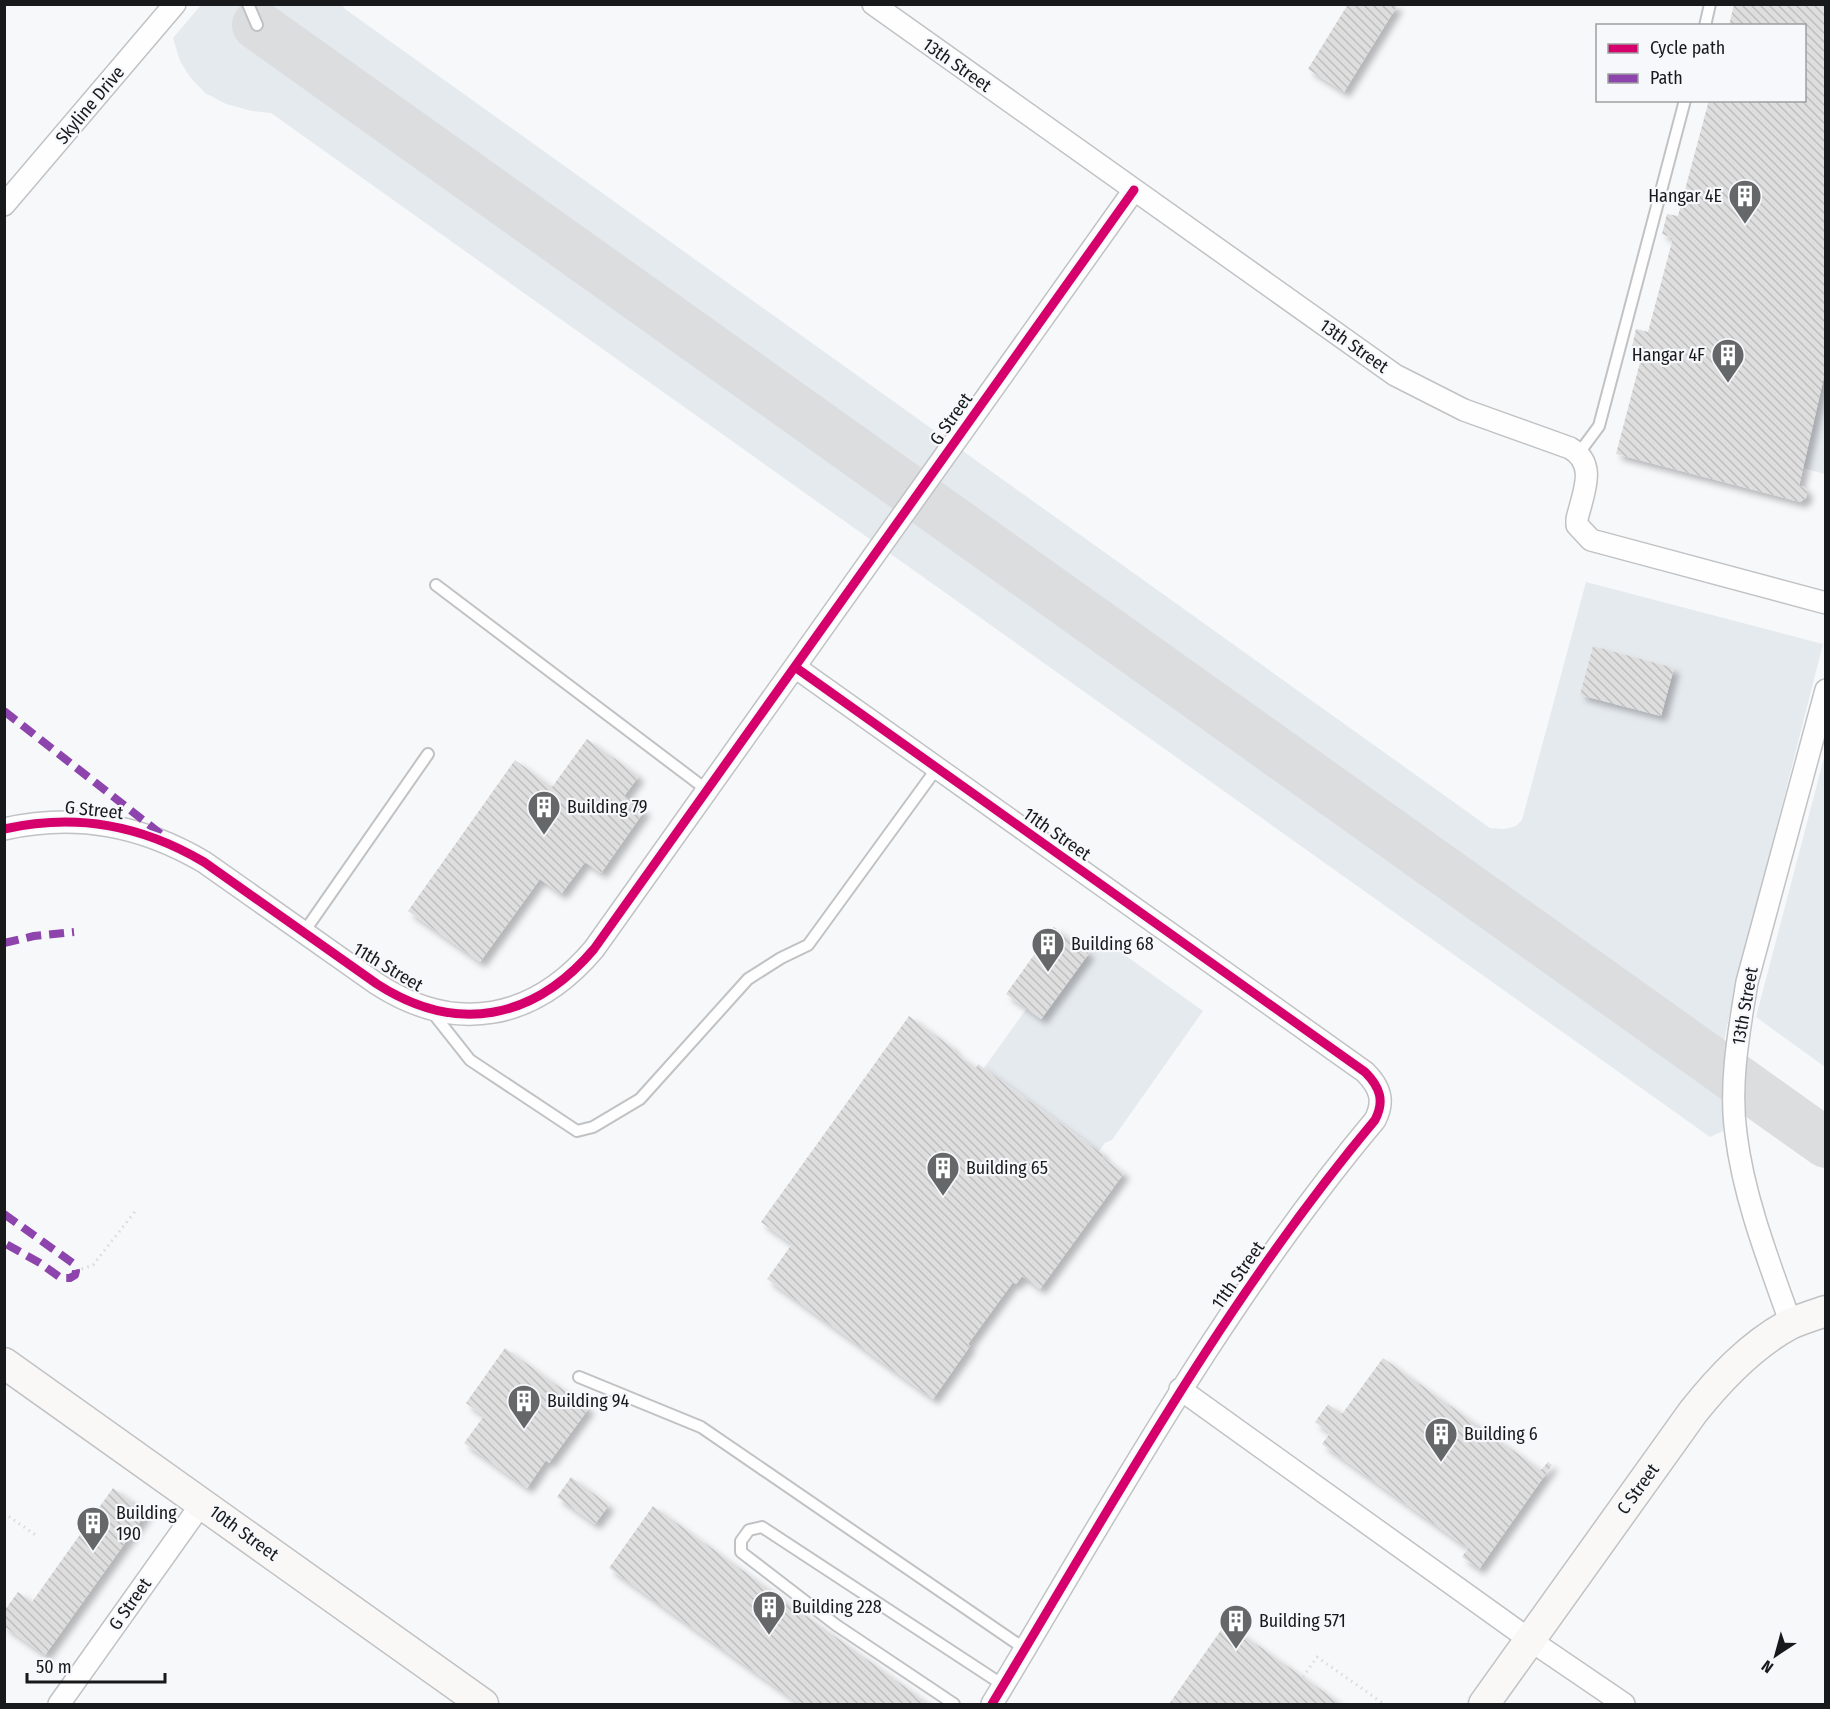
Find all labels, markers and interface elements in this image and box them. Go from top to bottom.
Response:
legend [1596,24,1806,102]
street label: 13th Street [918,33,996,97]
text: Cycle path [1650,37,1725,59]
street label: Skyline Drive [51,61,129,149]
text: Path [1650,67,1683,89]
building icon: Hangar 4E [1727,178,1763,225]
place label: Hangar 4E [1648,185,1722,207]
street label: 13th Street [1315,314,1393,378]
building icon: Hangar 4F [1710,337,1746,384]
place label: Hangar 4F [1632,344,1705,366]
street label: G Street [925,389,977,449]
building icon: Building 79 [526,789,562,836]
street label: G Street [64,796,125,824]
place label: Building 79 [567,796,648,818]
street label: 11th Street [1019,803,1095,865]
building icon: Building 68 [1030,926,1066,973]
place label: Building 68 [1071,933,1154,955]
street label: 11th Street [349,938,427,996]
street label: 13th Street [1727,965,1763,1047]
building icon: Building 65 [925,1150,961,1197]
place label: Building 65 [966,1157,1048,1179]
street label: 11th Street [1207,1237,1269,1313]
building icon: Building 94 [506,1383,542,1430]
place label: Building 94 [547,1390,629,1412]
building icon: Building 6 [1423,1416,1459,1463]
place label: Building 6 [1464,1423,1538,1445]
street label: C Street [1612,1459,1664,1519]
street label: 10th Street [205,1501,283,1566]
place label: Building 190 [116,1502,177,1545]
building icon: Building 190 [75,1505,111,1552]
street label: G Street [104,1574,156,1634]
building icon: Building 228 [751,1589,787,1636]
place label: Building 228 [792,1596,882,1618]
building icon: Building 571 [1218,1603,1254,1650]
place label: Building 571 [1259,1610,1346,1632]
north arrow [1746,1625,1806,1685]
scale bar [27,1646,165,1684]
text: 50 m [36,1656,72,1678]
text: N [1758,1656,1777,1677]

